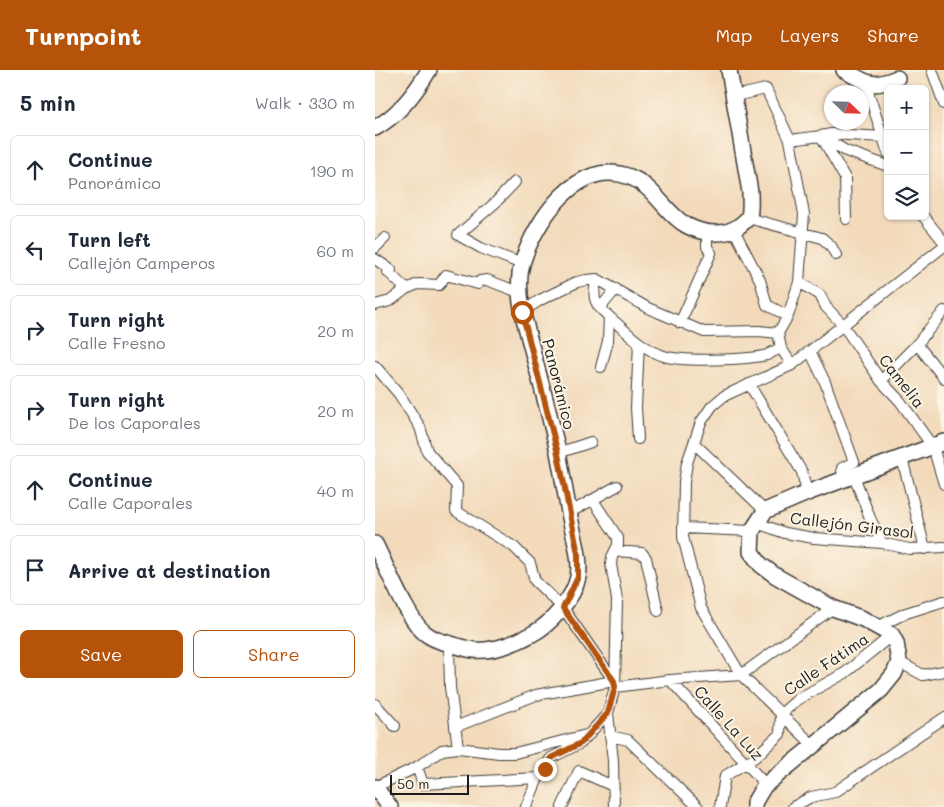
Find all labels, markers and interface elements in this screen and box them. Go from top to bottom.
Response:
text: Turnpoint [25,20,141,51]
text: Map [716,23,752,47]
text: Layers [780,23,839,47]
text: Share [867,23,919,47]
north arrow [824,85,869,130]
map controls [884,85,929,220]
button: + [884,85,929,130]
text: 5 min [20,89,76,116]
text: Walk · 330 m [255,92,355,113]
button: − [884,130,929,175]
text: Continue [68,147,153,172]
icon: ahead [21,156,49,184]
text: 190 m [310,160,354,181]
text: Panorámico [68,172,161,193]
button: layers [884,175,929,220]
text: Turn left [68,227,151,252]
icon: left [21,236,49,264]
text: 60 m [317,240,354,261]
text: Callejón Camperos [68,252,215,273]
route start [511,301,534,324]
text: Turn right [68,307,165,332]
icon: right [21,316,49,344]
text: 20 m [317,320,354,341]
text: Calle Fresno [68,332,165,353]
street label: Panorámico [538,336,581,431]
street label: Camelia [875,349,930,412]
text: Turn right [68,387,165,412]
icon: right [21,396,49,424]
text: 20 m [317,400,354,421]
text: De los Caporales [68,412,201,433]
text: Continue [68,467,153,492]
icon: ahead [21,476,49,504]
text: 40 m [317,480,354,501]
text: Calle Caporales [68,492,193,513]
street label: Callejón Girasol [789,507,915,542]
icon: arrive [21,556,49,584]
text: Arrive at destination [68,558,271,583]
street label: Calle Fátima [779,627,872,700]
button: Save [20,630,183,678]
button: Share [193,630,355,678]
street label: Calle La Luz [690,681,769,765]
route end [534,758,557,781]
scale bar [390,772,469,795]
text: 50 m [397,774,429,793]

